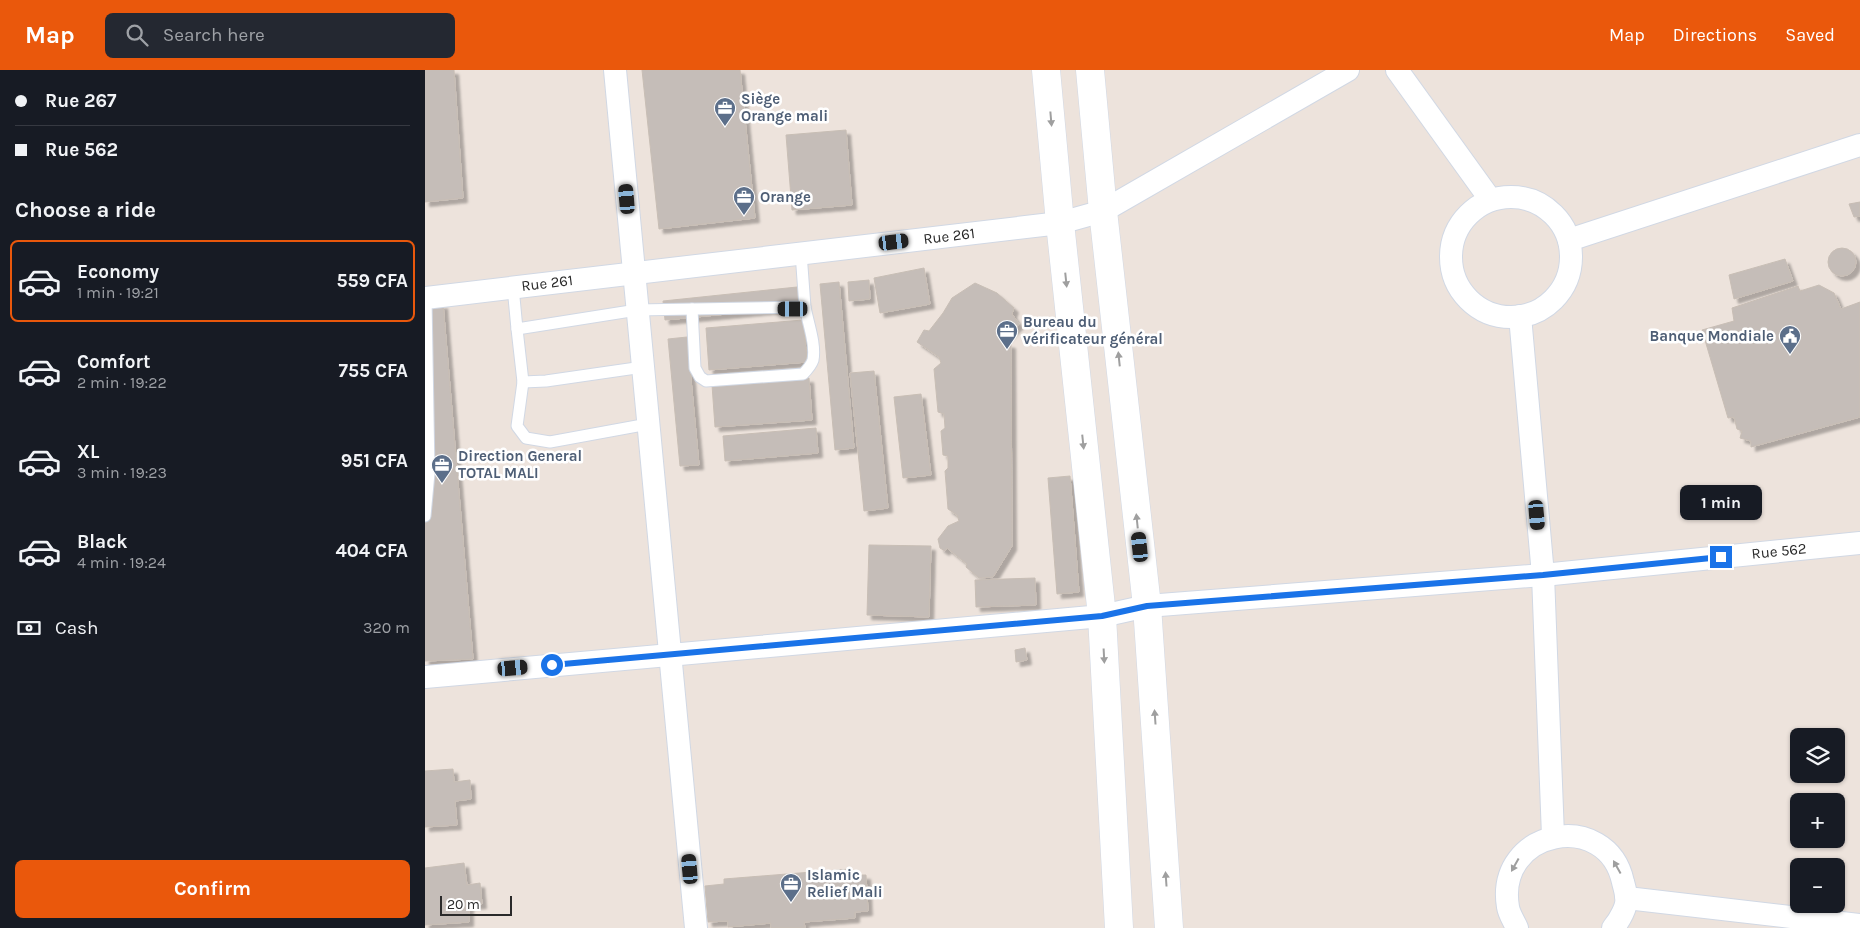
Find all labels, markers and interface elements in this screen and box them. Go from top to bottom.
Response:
search box [105,13,455,58]
text: Map [25,21,75,49]
icon: search [123,21,151,49]
text: Search here [163,24,265,46]
text: Map [1609,24,1645,46]
text: Directions [1673,24,1757,46]
text: Saved [1785,24,1835,46]
text: Rue 267 [45,90,117,112]
place label: Siège Orange mali [741,90,828,125]
office icon: Siège Orange mali [713,96,737,127]
one-way arrow [1047,111,1055,127]
text: Rue 562 [45,139,118,161]
car [618,183,635,215]
office icon: Orange [732,185,756,216]
place label: Orange [760,188,811,206]
text: Choose a ride [15,197,156,223]
street label: Rue 261 [922,224,976,248]
car [878,233,909,251]
icon: car [17,259,62,304]
text: Economy [77,261,159,283]
text: 559 CFA [336,270,408,292]
street label: Rue 261 [520,271,574,295]
one-way arrow [1063,273,1071,289]
text: 1 min · 19:21 [77,283,159,302]
car [778,302,808,317]
place label: Bureau du vérificateur général [1023,313,1163,348]
office icon: Bureau du vérificateur général [995,319,1019,350]
public building icon: Banque Mondiale [1778,324,1802,355]
place label: Banque Mondiale [1649,327,1774,345]
icon: car [17,349,62,394]
text: Comfort [77,351,151,373]
one-way arrow [1115,351,1123,367]
text: 755 CFA [339,360,408,382]
text: 2 min · 19:22 [77,373,167,392]
one-way arrow [1079,434,1087,450]
icon: car [17,439,62,484]
text: XL [77,441,99,463]
place label: Direction General TOTAL MALI [458,447,582,482]
text: 951 CFA [341,450,408,472]
office icon: Direction General TOTAL MALI [430,453,454,484]
text: 3 min · 19:23 [77,463,167,482]
callout: 1 min [1680,484,1762,520]
text: 1 min [1701,493,1741,512]
car [1528,499,1545,531]
one-way arrow [1133,512,1141,528]
icon: car [17,529,62,574]
text: Black [77,531,128,553]
car [1130,531,1149,563]
street label: Rue 562 [1751,539,1807,563]
text: 404 CFA [335,540,408,562]
route end [1710,546,1732,568]
text: 4 min · 19:24 [77,553,166,572]
icon: cash [15,614,43,642]
text: Cash [55,617,99,639]
text: 320 m [363,618,410,637]
one-way arrow [1100,648,1108,664]
route start [541,654,563,676]
car [497,659,528,677]
one-way arrow [1150,709,1158,725]
map controls [1790,728,1845,913]
button: layers [1790,728,1845,783]
button: + [1790,793,1845,848]
car [681,853,698,885]
one-way arrow [1511,858,1519,873]
button: − [1790,858,1845,913]
one-way arrow [1613,859,1621,874]
button: Confirm [15,860,410,918]
place label: Islamic Relief Mali [807,866,883,901]
one-way arrow [1162,871,1170,887]
office icon: Islamic Relief Mali [779,872,803,903]
scale bar [440,893,513,916]
text: 20 m [447,896,480,913]

